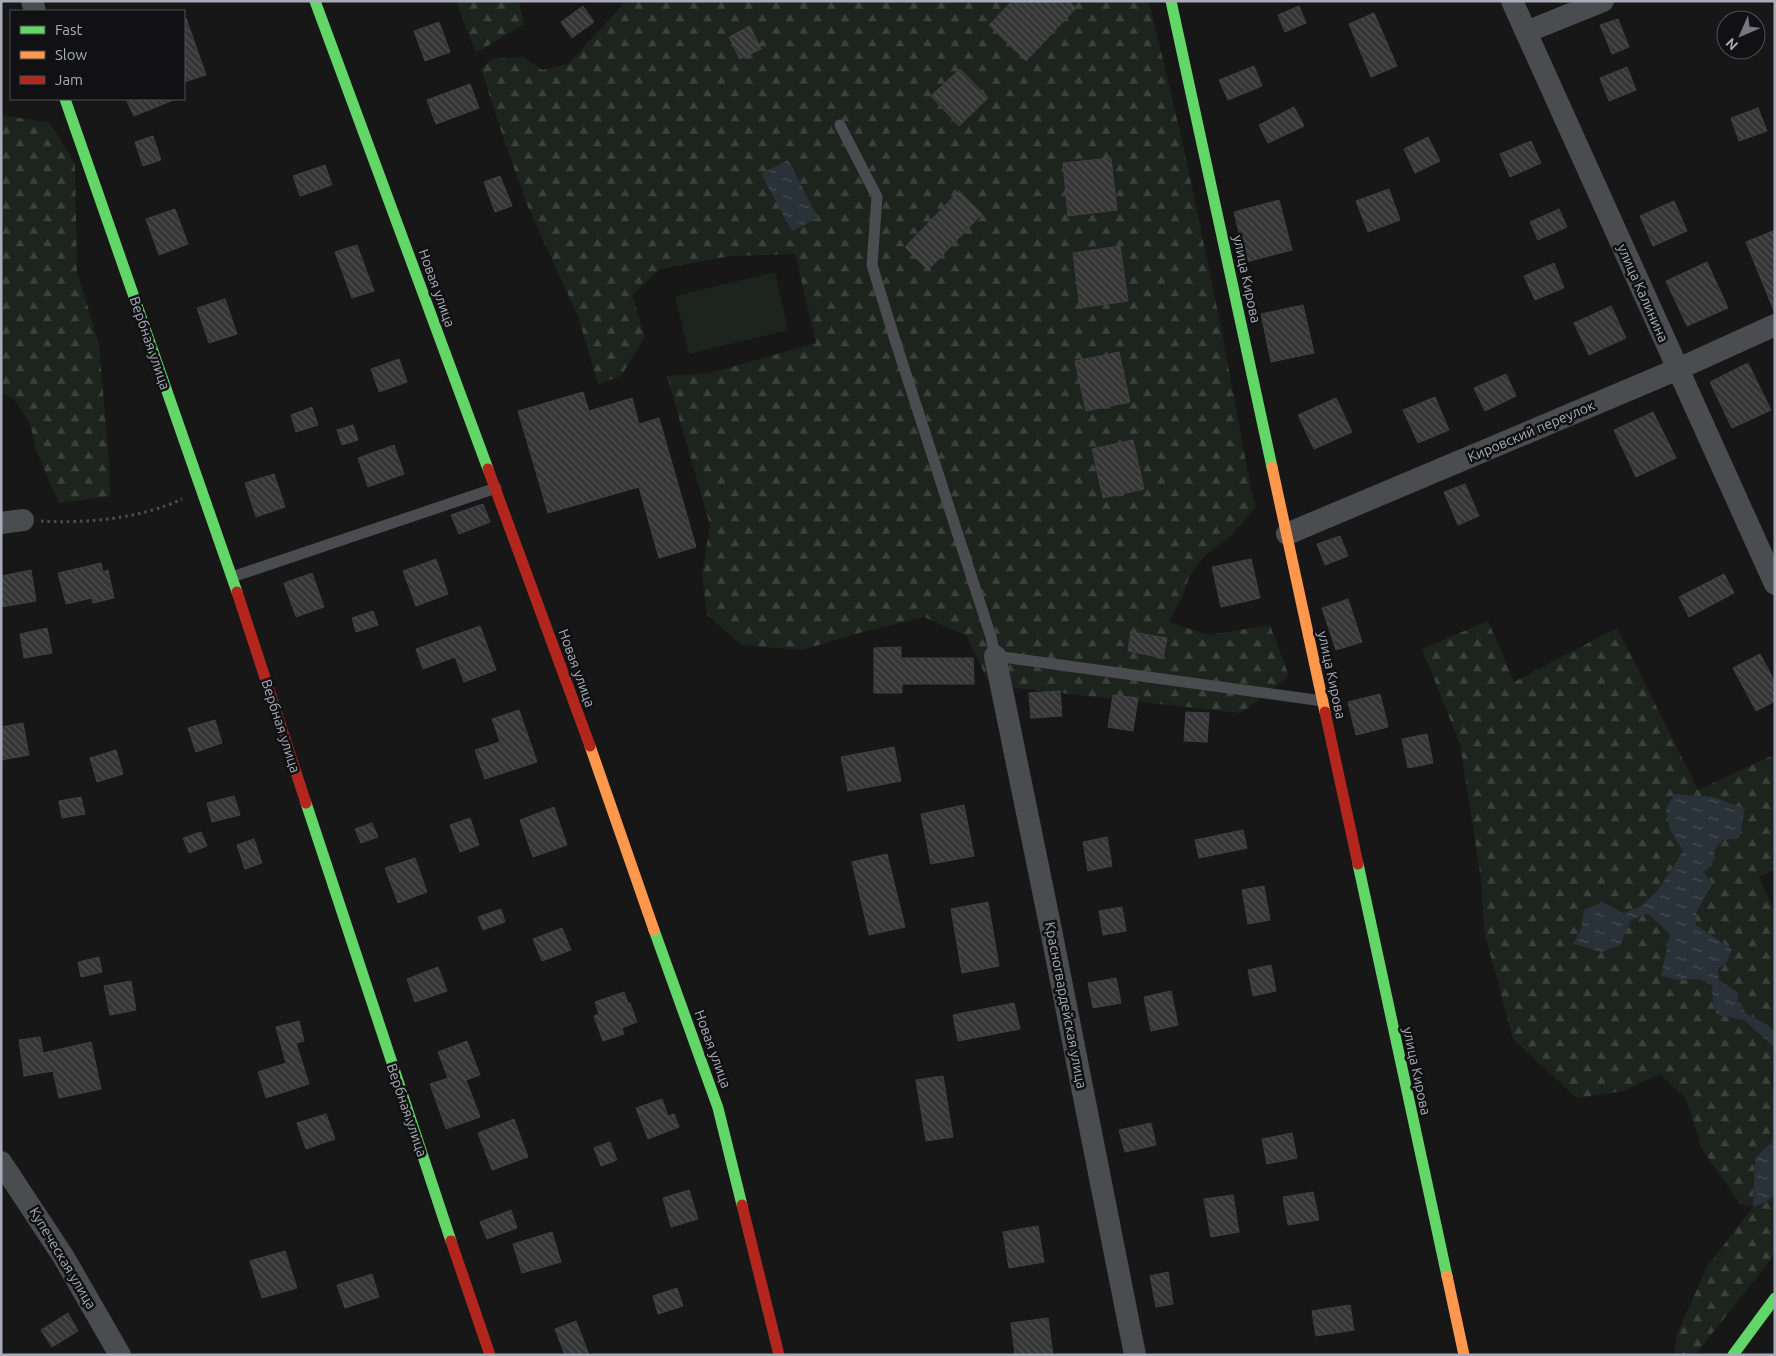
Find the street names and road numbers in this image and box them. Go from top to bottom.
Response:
street label: улица Кирова [1230,233,1264,325]
street label: улица Калинина [1614,242,1672,344]
street label: Новая улица [415,247,459,329]
street label: Вербная улица [127,294,173,392]
street label: Кировский переулок [1465,397,1597,465]
street label: Новая улица [555,627,599,709]
street label: улица Кирова [1315,629,1349,721]
street label: Вербная улица [258,677,304,775]
street label: Красногвардейская улица [1042,920,1090,1090]
street label: Новая улица [691,1008,735,1090]
street label: улица Кирова [1400,1025,1434,1117]
street label: Вербная улица [384,1061,430,1159]
street label: Купеческая улица [26,1204,100,1312]

